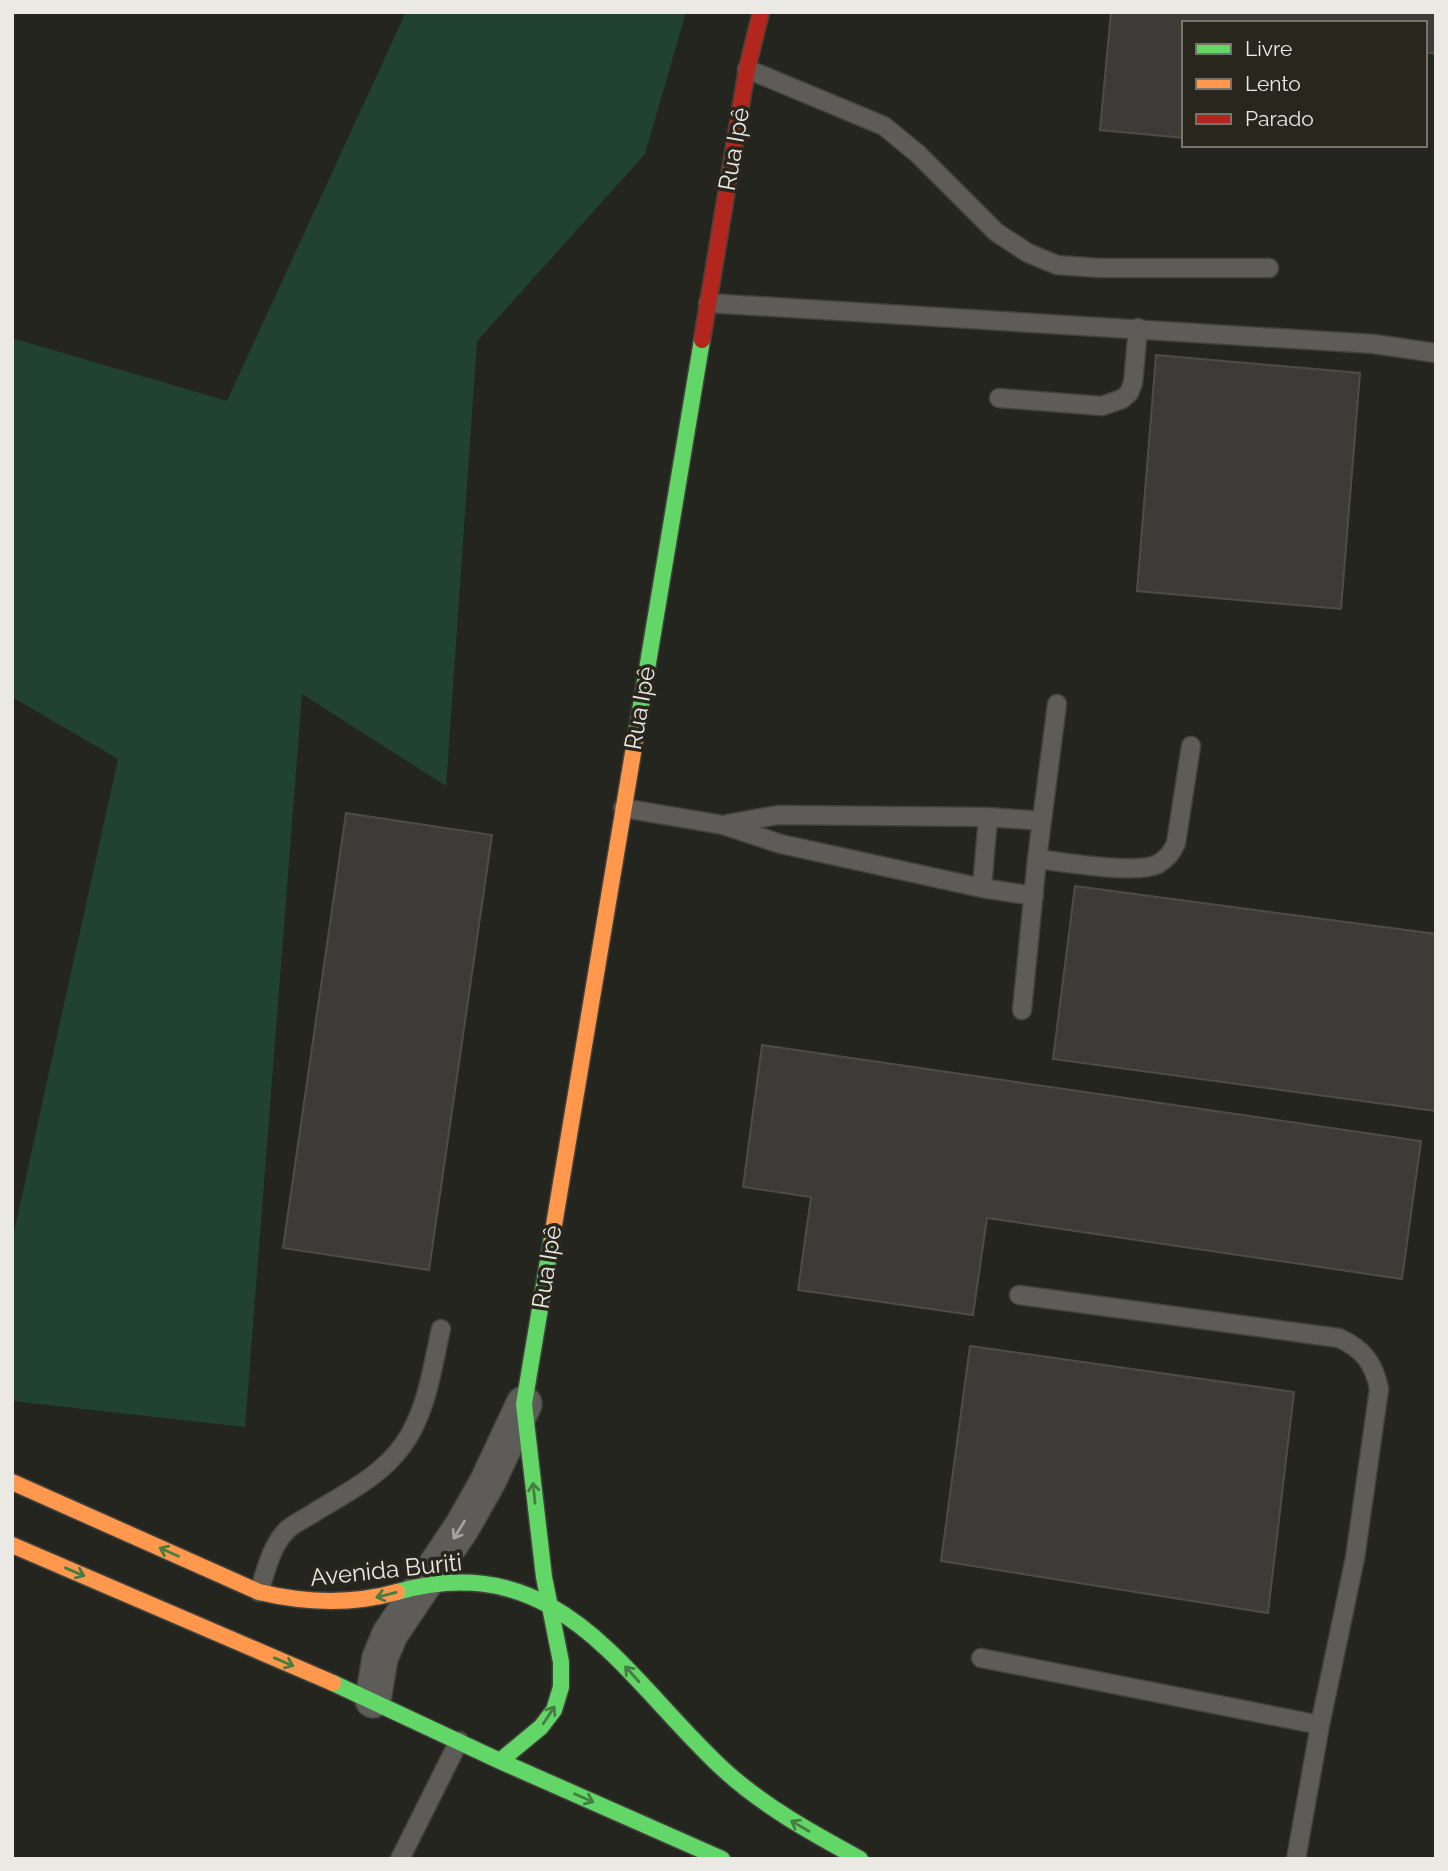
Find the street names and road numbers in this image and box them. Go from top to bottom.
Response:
street label: Rua Ipê [712,105,755,193]
street label: Rua Ipê [618,664,661,752]
street label: Rua Ipê [526,1223,567,1311]
street label: Avenida Buriti [309,1547,463,1592]

